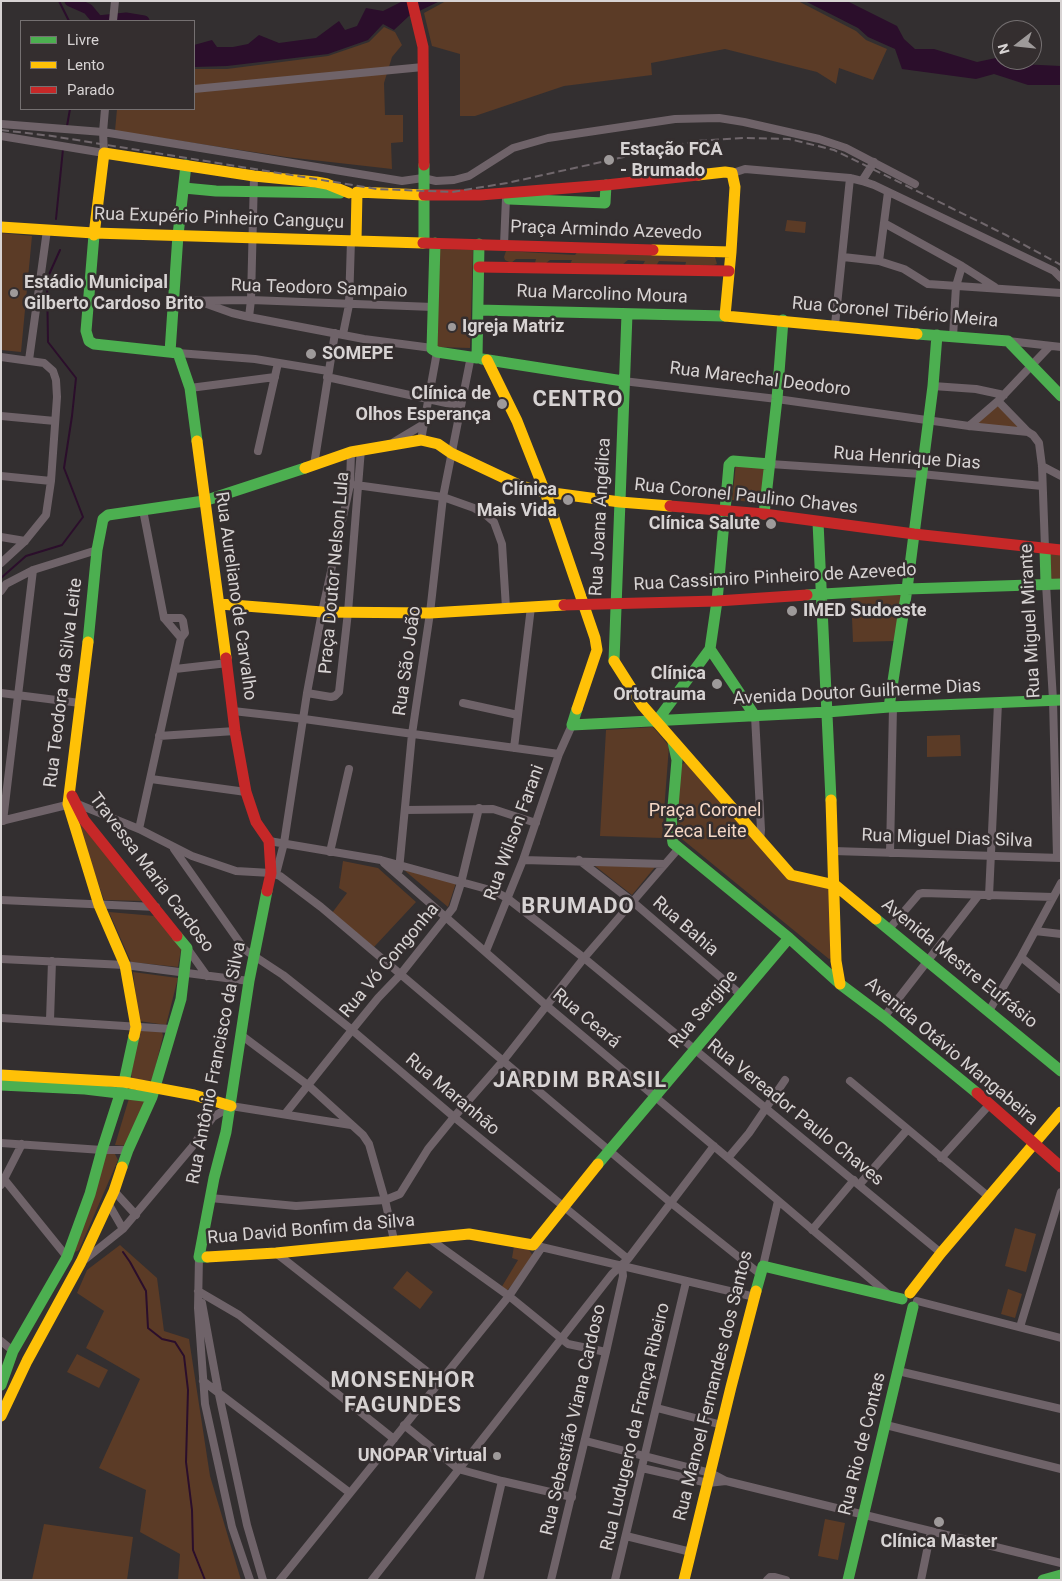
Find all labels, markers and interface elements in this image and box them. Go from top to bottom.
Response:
legend [20,20,195,110]
north arrow [992,20,1042,70]
text: Livre [67,31,99,49]
text: N [994,42,1013,56]
text: Lento [67,56,105,74]
text: Parado [67,81,115,99]
place label: Estação FCA - Brumado [620,139,722,182]
marker: Estação FCA - Brumado [602,153,616,167]
street label: Rua Exupério Pinheiro Canguçu [94,204,344,234]
street label: Praça Armindo Azevedo [510,217,702,245]
place label: Estádio Municipal Gilberto Cardoso Brito [24,272,204,314]
street label: Rua Teodoro Sampaio [230,275,408,303]
street label: Rua Marcolino Moura [516,281,688,309]
marker: Estádio Municipal Gilberto Cardoso Brito [8,287,20,299]
street label: Rua Coronel Tibério Meira [791,293,999,333]
place label: Igreja Matriz [462,316,564,338]
marker: Igreja Matriz [446,321,458,333]
place label: SOMEPE [322,343,393,365]
marker: SOMEPE [304,347,318,361]
street label: Rua Marechal Deodoro [668,358,852,402]
place label: Clínica de Olhos Esperança [356,383,491,426]
district label: CENTRO [532,387,624,413]
marker: Clínica de Olhos Esperança [495,397,509,411]
street label: Rua Joana Angélica [586,437,616,597]
street label: Rua Henrique Dias [833,443,981,475]
street label: Praça Doutor Nelson Lula [315,471,355,675]
street label: Rua Coronel Paulino Chaves [633,475,859,519]
place label: Clínica Mais Vida [477,479,557,522]
street label: Rua Aureliano de Carvalho [210,490,260,702]
marker: Clínica Mais Vida [561,493,575,507]
place label: Clínica Salute [649,513,760,535]
marker: Clínica Salute [764,517,778,531]
street label: Rua Miguel Mirante [1016,543,1046,699]
street label: Rua Cassimiro Pinheiro de Azevedo [633,560,917,596]
street label: Rua Teodora da Silva Leite [40,577,88,789]
place label: IMED Sudoeste [803,600,927,622]
marker: IMED Sudoeste [785,604,799,618]
street label: Rua São João [390,605,426,717]
place label: Clínica Ortotrauma [613,663,706,706]
street label: Avenida Doutor Guilherme Dias [732,676,982,710]
marker: Clínica Ortotrauma [710,677,724,691]
street label: Rua Wilson Farani [480,762,550,904]
street label: Travessa Maria Cardoso [84,789,218,957]
park label: Praça Coronel Zeca Leite [649,800,761,842]
street label: Rua Miguel Dias Silva [861,825,1033,853]
street label: Rua Bahia [648,892,722,962]
district label: BRUMADO [520,894,636,920]
street label: Avenida Mestre Eufrásio [877,894,1041,1034]
street label: Rua Vó Congonha [336,899,444,1023]
street label: Rua Antônio Francisco da Silva [183,940,251,1186]
street label: Rua Sergipe [665,966,743,1054]
street label: Avenida Otávio Mangabeira [860,973,1042,1131]
street label: Rua Ceará [548,984,624,1054]
street label: Rua Vereador Paulo Chaves [702,1035,888,1191]
street label: Rua Maranhão [401,1049,503,1141]
district label: JARDIM BRASIL [491,1068,669,1094]
street label: Rua David Bonfim da Silva [206,1210,416,1250]
street label: Rua Manoel Fernandes dos Santos [670,1249,758,1523]
street label: Rua Ludugero da França Ribeiro [597,1301,675,1553]
street label: Rua Sebastião Viana Cardoso [537,1302,611,1538]
district label: MONSENHOR FAGUNDES [329,1368,477,1420]
street label: Rua Rio de Contas [835,1370,891,1518]
place label: UNOPAR Virtual [358,1445,487,1467]
marker: UNOPAR Virtual [491,1450,503,1462]
marker: Clínica Master [932,1515,946,1529]
place label: Clínica Master [881,1531,997,1553]

